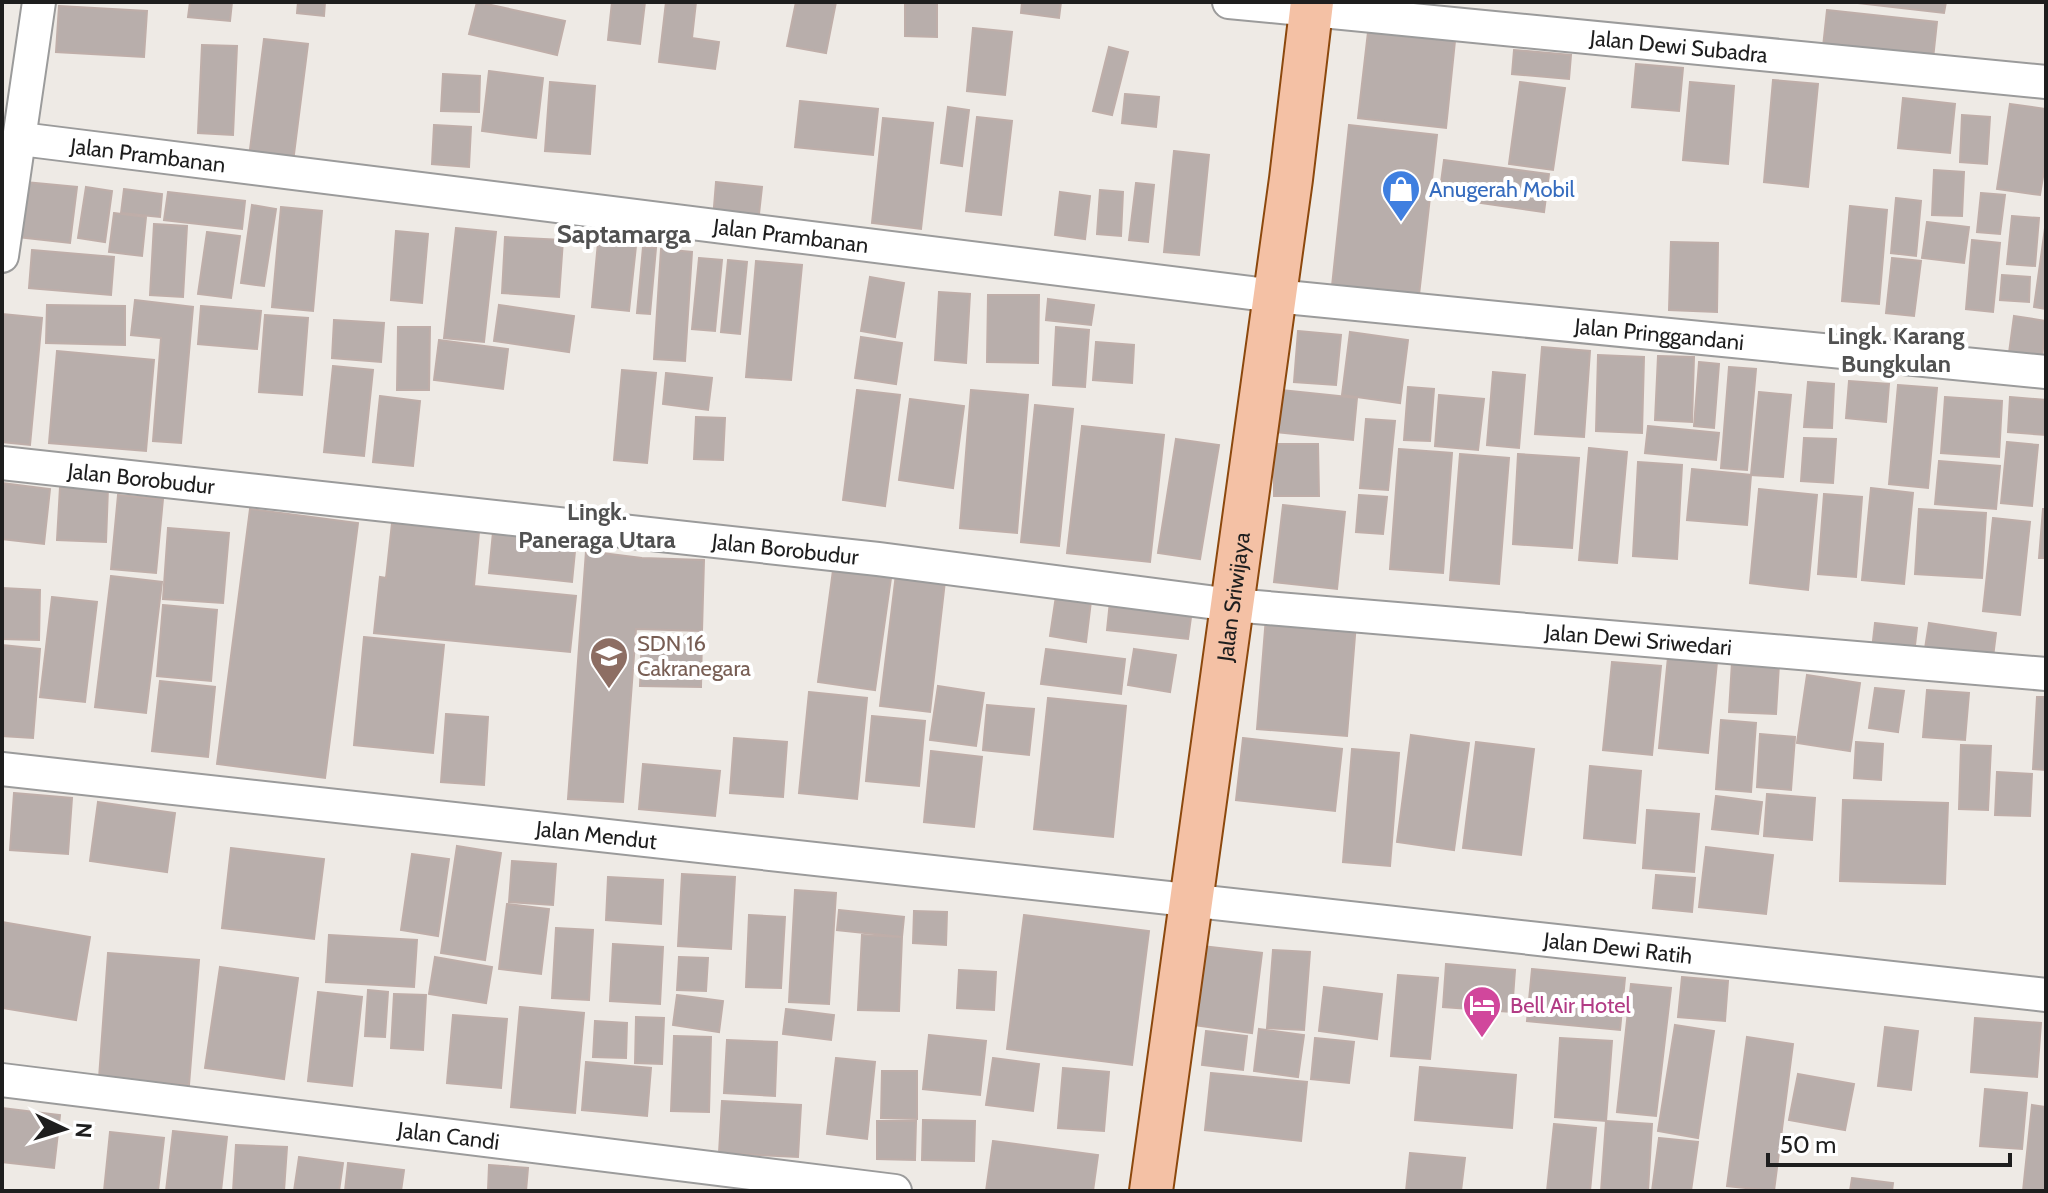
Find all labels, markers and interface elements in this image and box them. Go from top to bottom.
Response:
street label: Jalan Dewi Subadra [1588,24,1769,69]
street label: Jalan Prambanan [68,132,227,178]
shop icon: Anugerah Mobil [1380,168,1422,223]
place label: Anugerah Mobil [1429,176,1575,203]
street label: Jalan Prambanan [711,213,870,259]
district label: Saptamarga [557,218,691,250]
street label: Jalan Pringgandani [1572,313,1745,356]
district label: Lingk. Karang Bungkulan [1827,321,1965,378]
street label: Jalan Borobudur [65,457,216,500]
district label: Lingk. Paneraga Utara [518,497,676,554]
street label: Jalan Borobudur [709,528,860,571]
street label: Jalan Sriwijaya [1211,530,1256,664]
street label: Jalan Dewi Sriwedari [1543,618,1733,661]
place label: SDN 16 Cakranegara [637,630,751,682]
school or university icon: SDN 16 Cakranegara [588,635,630,690]
street label: Jalan Mendut [534,815,659,855]
street label: Jalan Dewi Ratih [1541,926,1694,970]
hotel icon: Bell Air Hotel [1461,984,1503,1039]
place label: Bell Air Hotel [1510,992,1632,1019]
north arrow [24,1089,104,1169]
street label: Jalan Candi [395,1116,501,1156]
scale bar [1768,1117,2010,1167]
text: N [69,1122,97,1139]
text: 50 m [1780,1130,1836,1159]

